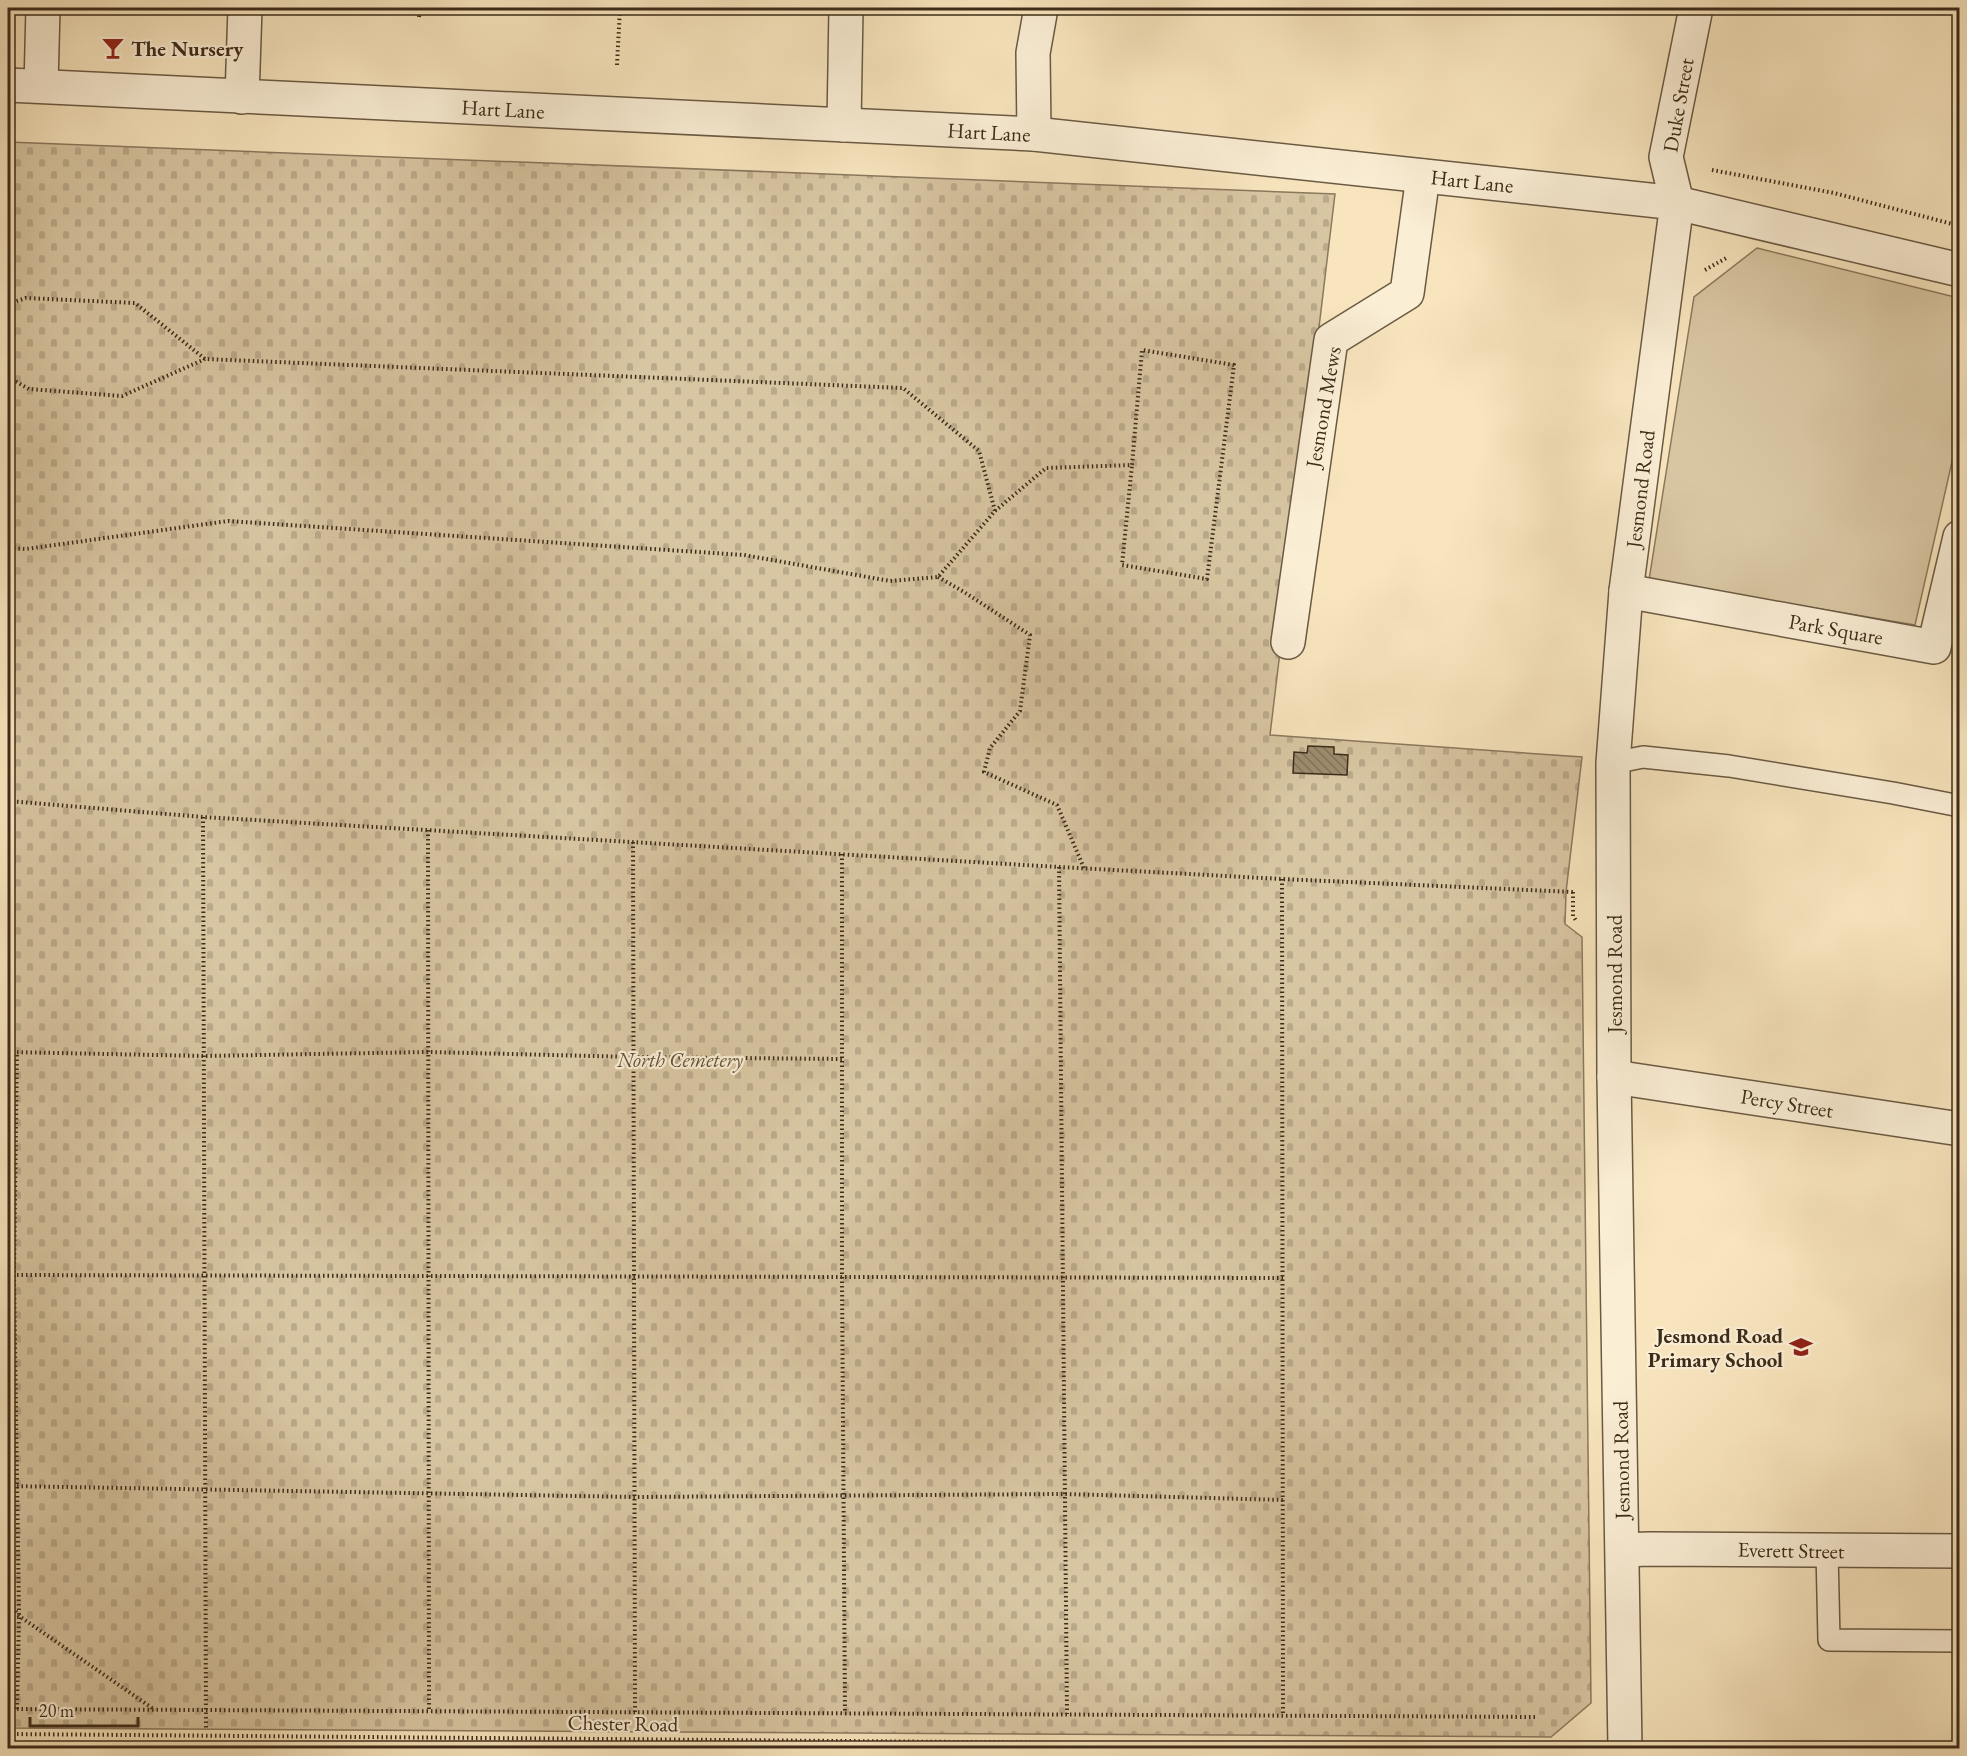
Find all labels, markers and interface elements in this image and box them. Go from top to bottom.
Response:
bar icon: The Nursery [100,35,126,61]
place label: The Nursery [131,35,244,62]
street label: Duke Street [1656,55,1700,154]
street label: Hart Lane [461,93,545,125]
street label: Hart Lane [947,116,1031,148]
street label: Hart Lane [1429,163,1515,199]
street label: Jesmond Mews [1299,344,1347,472]
street label: Jesmond Road [1619,428,1661,552]
street label: Park Square [1787,607,1885,651]
street label: Jesmond Road [1601,914,1628,1035]
park label: North Cemetery [616,1046,744,1073]
street label: Percy Street [1739,1082,1836,1124]
place label: Jesmond Road Primary School [1648,1322,1783,1373]
school or university icon: Jesmond Road Primary School [1788,1334,1814,1360]
street label: Jesmond Road [1606,1400,1636,1522]
street label: Everett Street [1737,1536,1845,1564]
scale bar [30,1690,138,1728]
text: 20 m [39,1699,74,1722]
street label: Chester Road [567,1709,679,1737]

